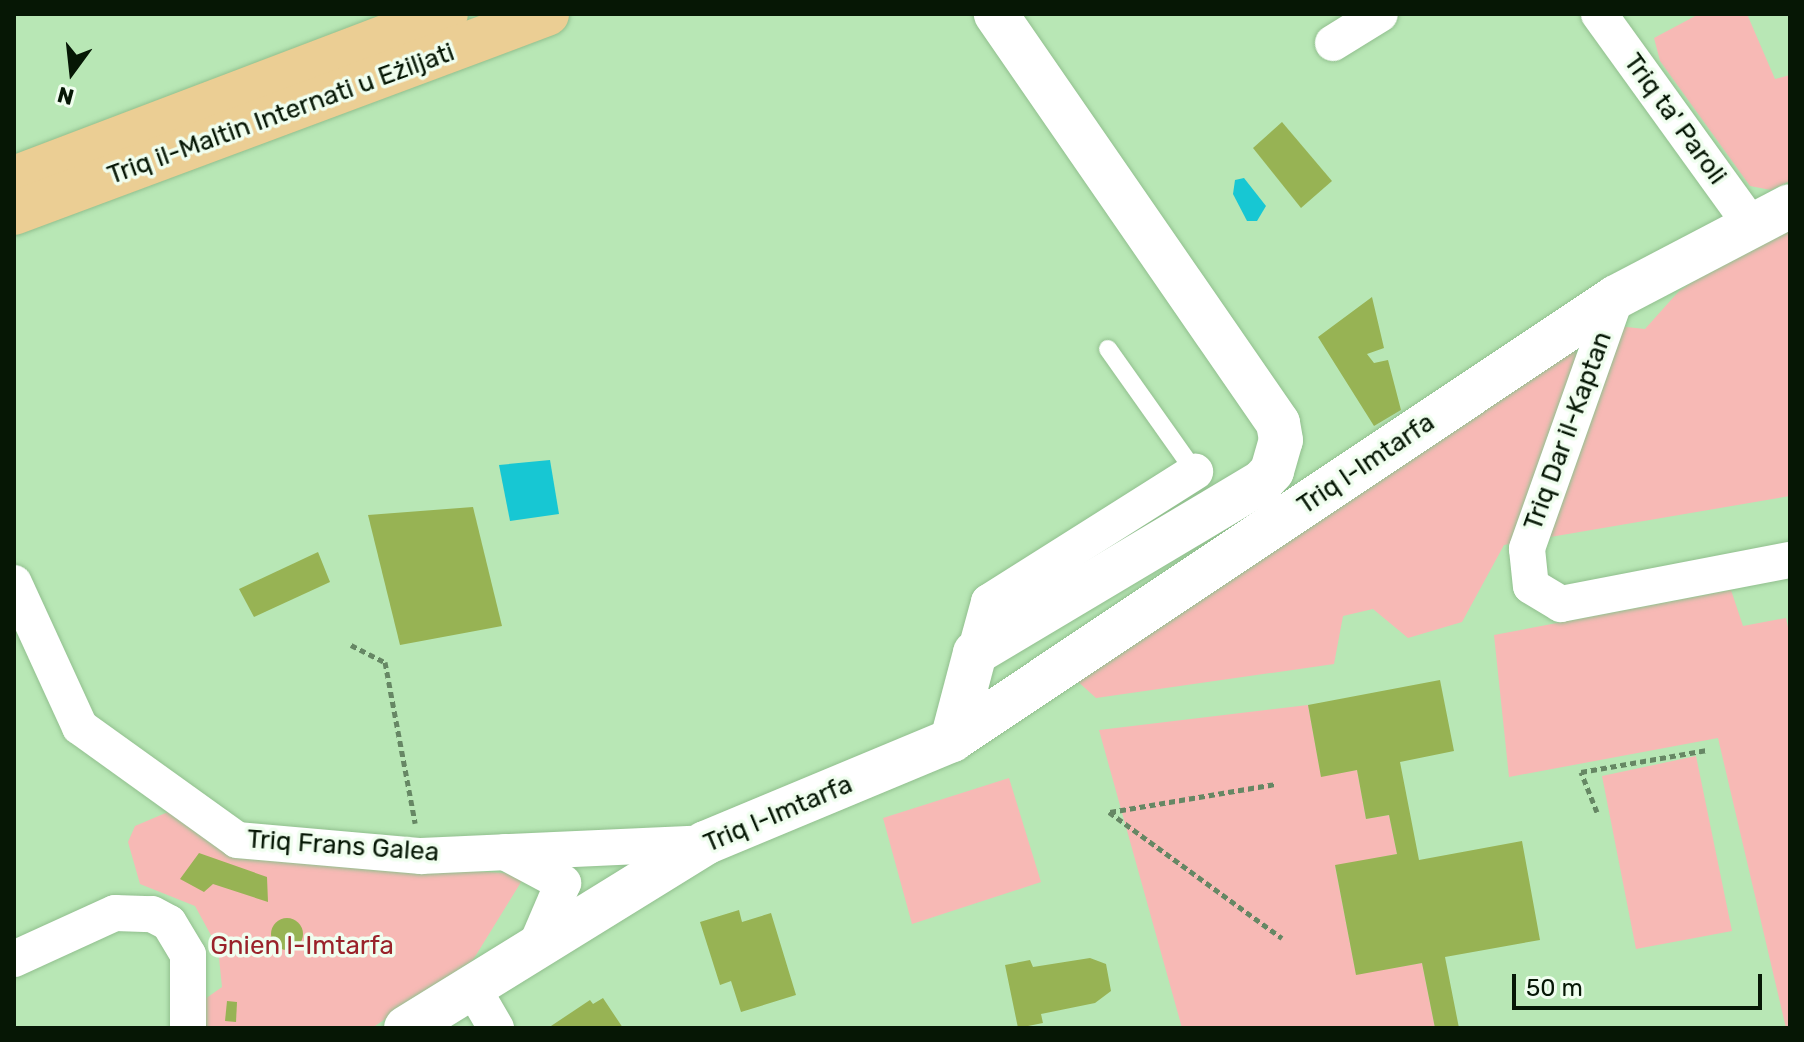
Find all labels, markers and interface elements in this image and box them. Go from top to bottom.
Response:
north arrow [32,32,112,112]
street label: Triq il-Maltin Internati u Eżiljati [103,37,459,191]
street label: Triq ta' Paroli [1617,47,1733,191]
text: N [55,81,77,111]
street label: Triq Dar il-Kaptan [1517,327,1619,535]
street label: Triq l-Imtarfa [1292,407,1440,521]
street label: Triq l-Imtarfa [699,769,857,859]
street label: Triq Frans Galea [246,824,440,868]
park label: Gnien l-Imtarfa [210,930,394,962]
scale bar [1516,958,1766,1008]
text: 50 m [1526,974,1583,1002]

